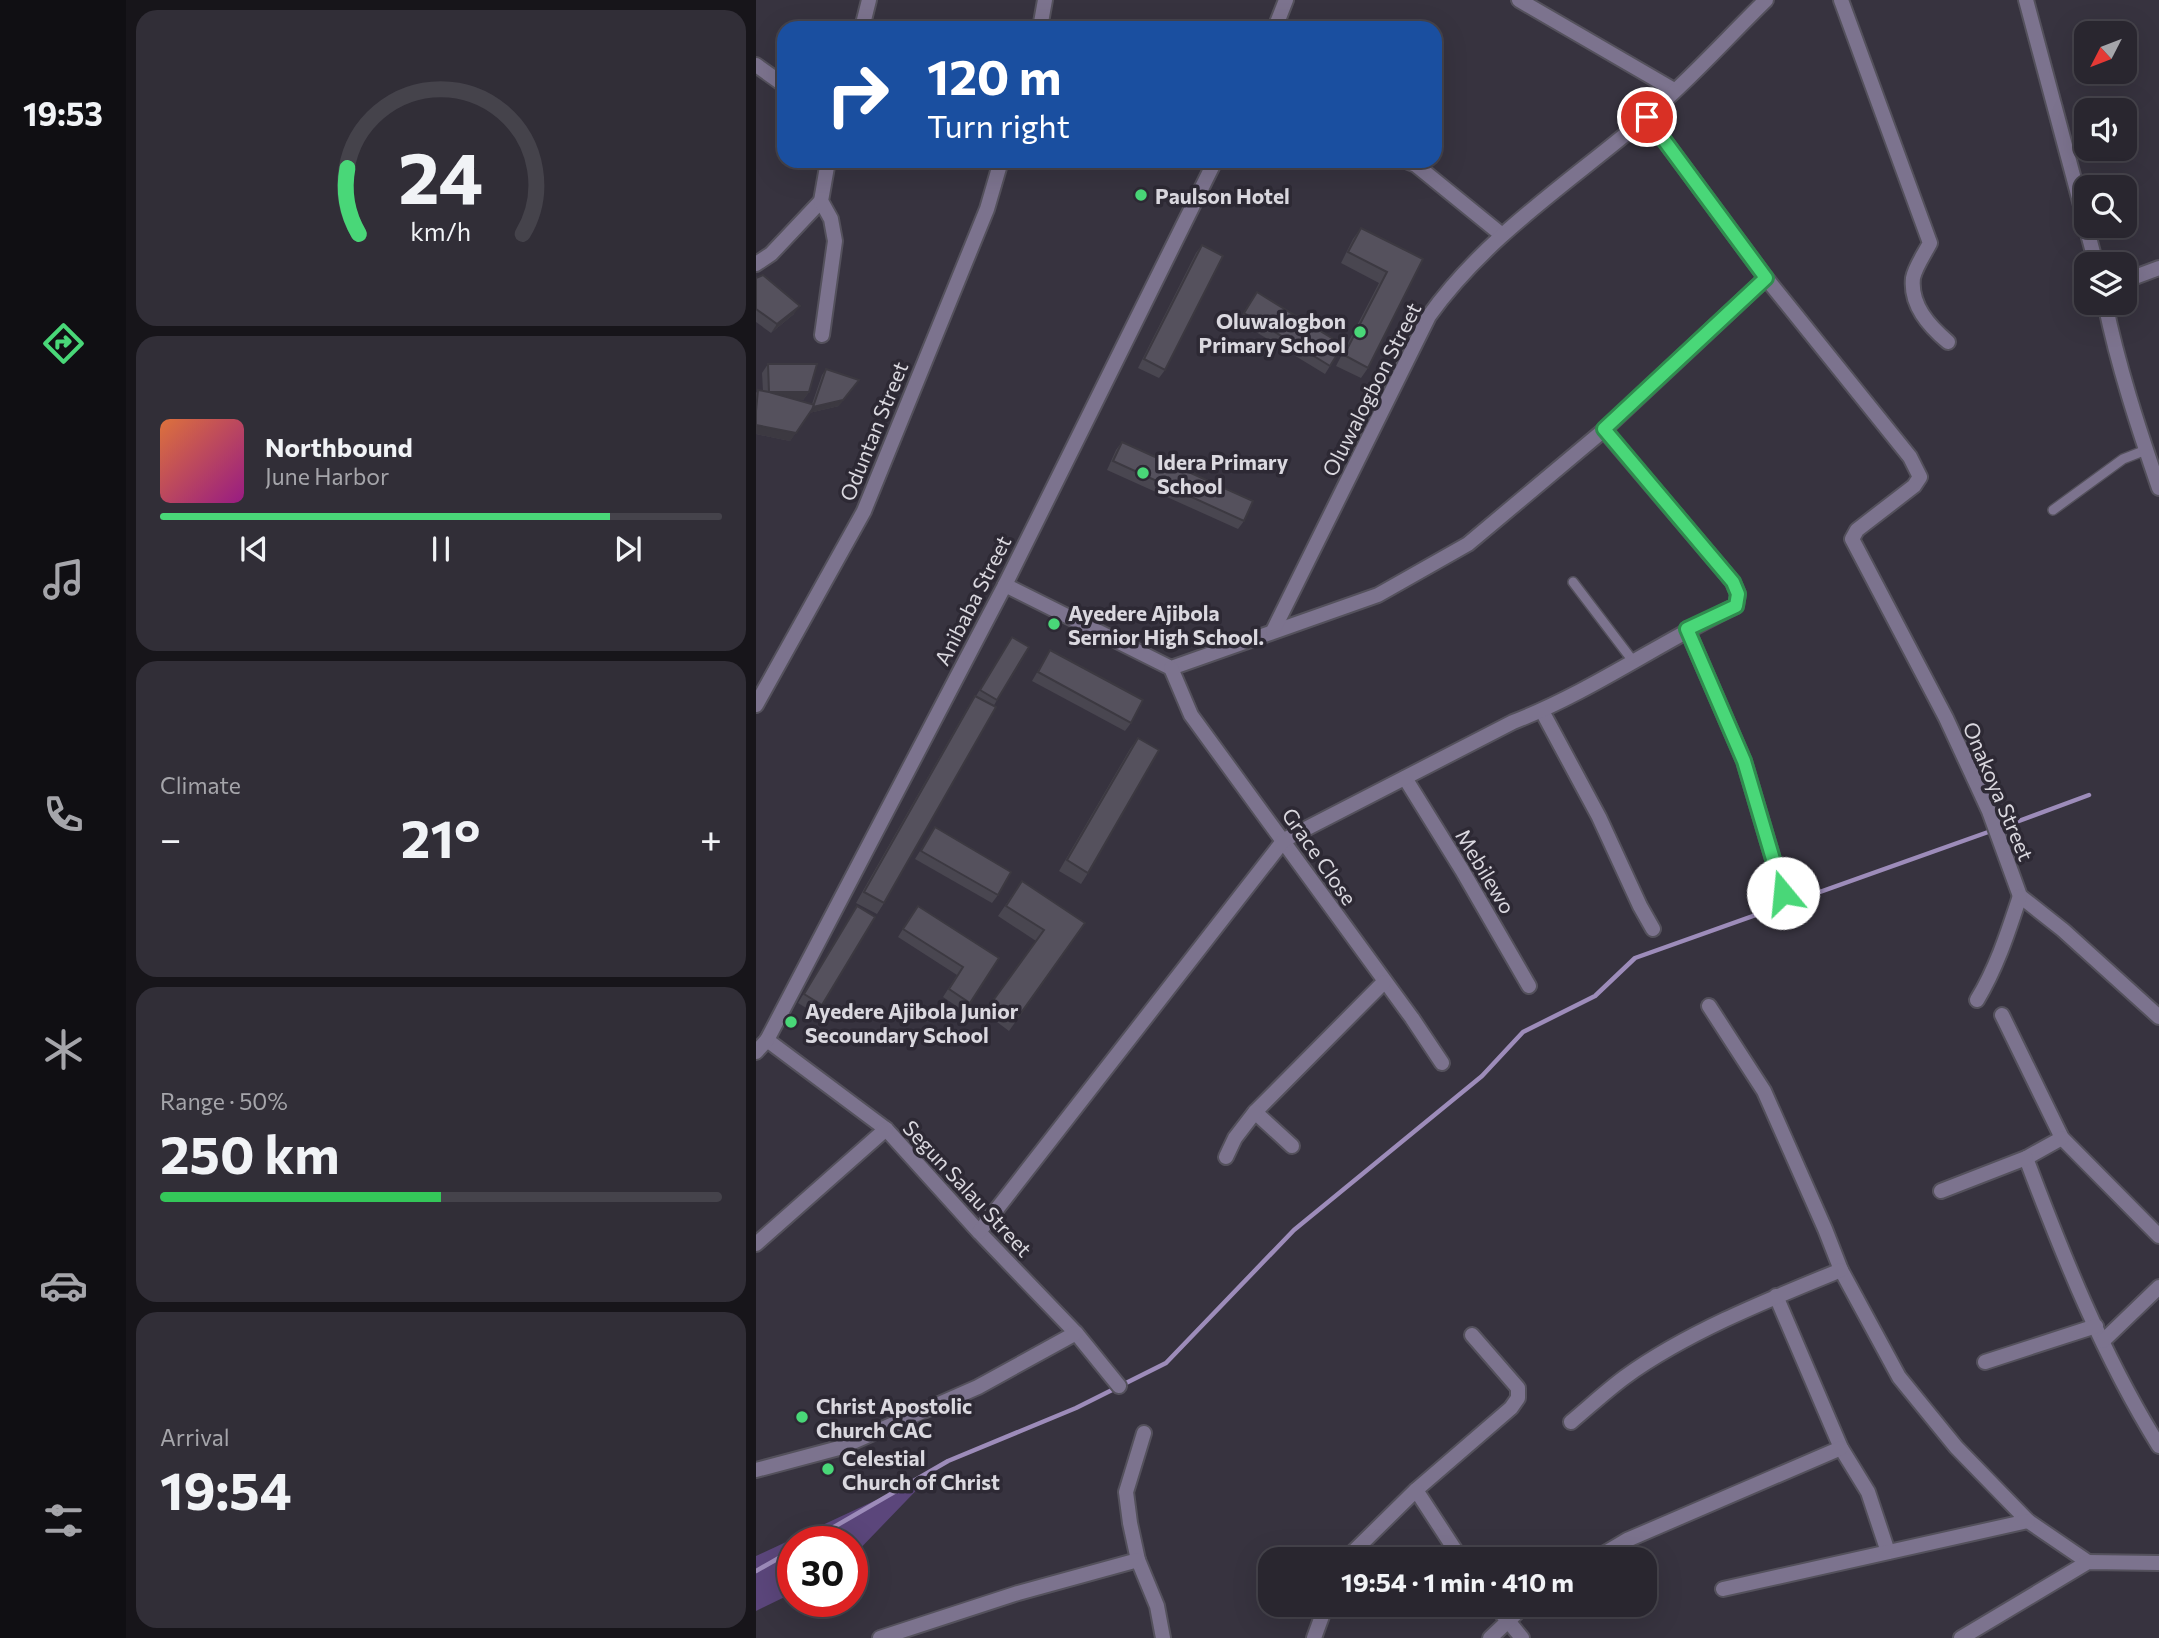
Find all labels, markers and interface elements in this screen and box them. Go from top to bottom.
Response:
north arrow [2074,21,2137,84]
map controls [2074,21,2137,315]
text: 120 m [927,45,1061,105]
icon: right [812,49,903,140]
pin [1617,87,1677,147]
text: 19:53 [23,93,103,133]
icon: arrive [1628,98,1666,136]
button: sound [2074,98,2137,161]
text: Turn right [927,105,1070,145]
text: 24 [398,130,484,219]
button: search [2074,175,2137,238]
place label: Paulson Hotel [1155,183,1290,208]
marker: Paulson Hotel [1133,187,1149,203]
text: km/h [411,216,471,246]
button: layers [2074,252,2137,315]
street label: Oluwalogbon Street [1316,298,1426,480]
place label: Oluwalogbon Primary School [1199,308,1346,357]
icon: directions [39,319,88,368]
marker: Oluwalogbon Primary School [1352,324,1368,340]
street label: Oduntan Street [834,358,912,504]
text: Northbound [265,431,413,462]
place label: Idera Primary School [1157,449,1289,498]
text: June Harbor [265,462,389,490]
marker: Idera Primary School [1135,465,1151,481]
icon: previous [235,530,273,568]
icon: pause [422,530,460,568]
icon: next [609,530,647,568]
street label: Anibaba Street [929,531,1015,669]
icon: music [39,555,88,604]
place label: Ayedere Ajibola Sernior High School. [1068,600,1264,649]
marker: Ayedere Ajibola Sernior High School. [1046,616,1062,632]
street label: Onakoya Street [1959,718,2039,864]
text: Climate [160,771,241,799]
icon: phone [39,790,88,839]
street label: Grace Close [1277,803,1363,909]
text: 21° [401,805,480,869]
text: − [160,814,182,861]
text: + [700,814,722,861]
street label: Mebilewo [1451,824,1521,918]
position arrow [1746,856,1820,930]
place label: Ayedere Ajibola Junior Secoundary School [805,998,1019,1047]
marker: Ayedere Ajibola Junior Secoundary School [783,1014,799,1030]
icon: climate [39,1025,88,1074]
text: Range · 50% [160,1087,288,1115]
street label: Segun Salau Street [898,1115,1038,1261]
text: 250 km [160,1121,340,1185]
icon: car [39,1261,88,1310]
place label: Christ Apostolic Church CAC [816,1393,972,1442]
marker: Christ Apostolic Church CAC [794,1409,810,1425]
text: Arrival [160,1423,230,1451]
place label: Celestial Church of Christ [842,1445,1000,1494]
text: 19:54 [160,1457,292,1521]
marker: Celestial Church of Christ [820,1461,836,1477]
icon: filters [39,1496,88,1545]
speed limit sign: 30 [777,1526,868,1617]
text: 19:54 · 1 min · 410 m [1341,1566,1574,1597]

